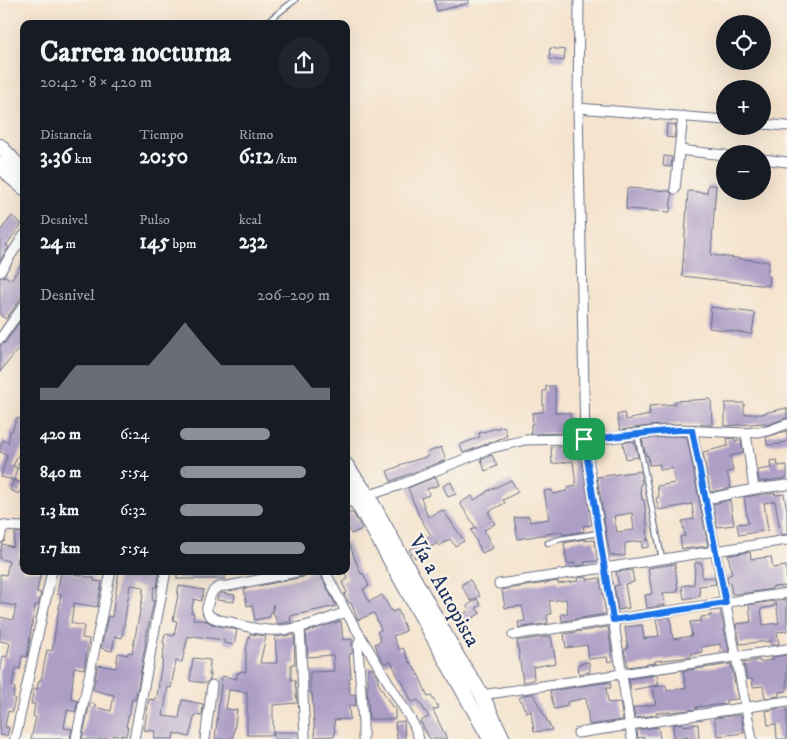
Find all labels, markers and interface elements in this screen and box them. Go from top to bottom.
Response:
map controls [716,15,771,200]
button: locate [716,15,771,70]
text: Carrera nocturna [40,35,231,70]
button: share [278,37,330,89]
text: 20:42 · 8 × 420 m [40,72,152,92]
button: + [716,80,771,135]
text: Distancia [40,126,92,144]
text: Tiempo [139,126,184,144]
text: Ritmo [239,126,273,144]
text: 3.36 [40,144,72,170]
text: 20:50 [139,144,188,170]
text: 6:12 [239,144,273,170]
button: − [716,145,771,200]
text: km [72,150,92,168]
text: /km [273,150,297,168]
text: Desnivel [40,211,88,229]
text: Pulso [139,211,170,229]
text: kcal [239,211,262,229]
text: 24 [40,229,62,255]
text: 145 [139,229,169,255]
text: 232 [239,229,267,255]
text: m [62,235,76,253]
text: bpm [169,235,197,253]
text: Desnivel [40,285,95,305]
text: 206–209 m [257,285,330,305]
pin [563,418,605,460]
text: 420 m [40,424,81,444]
text: 6:24 [120,424,150,444]
icon: arrive [570,425,598,453]
text: 840 m [40,462,81,482]
text: 5:54 [120,462,148,482]
text: 1.3 km [40,500,79,520]
text: 6:32 [120,500,146,520]
street label: Vía a Autopista [402,530,485,652]
text: 1.7 km [40,538,81,558]
text: 5:54 [120,538,148,558]

